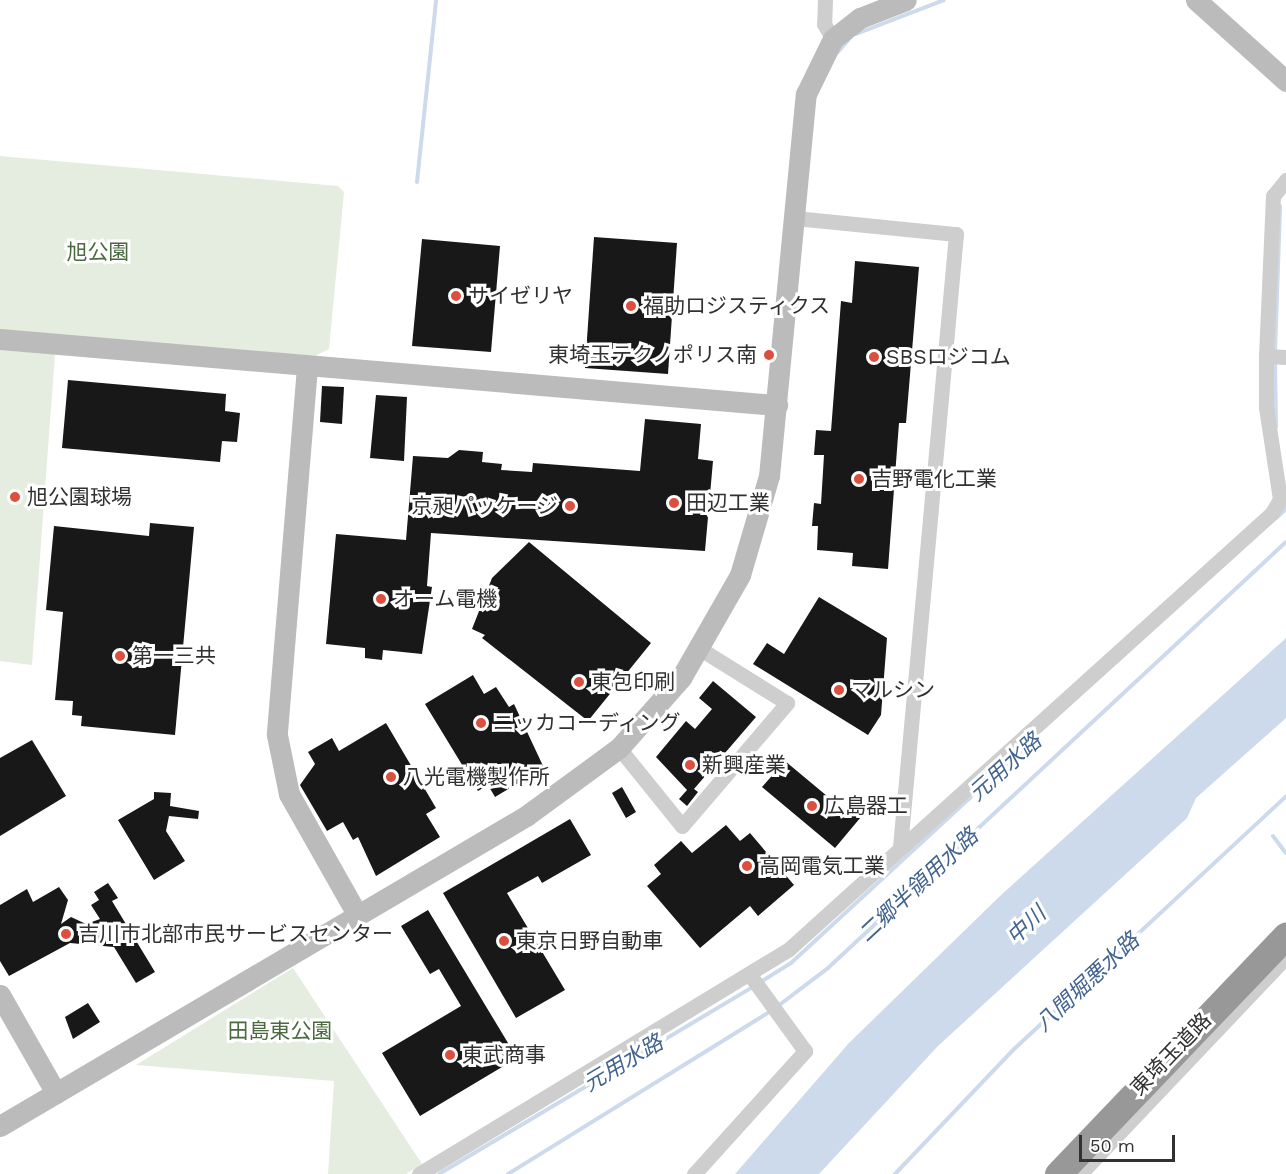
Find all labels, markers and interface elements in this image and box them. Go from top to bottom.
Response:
park label: 旭公園 [67,239,129,265]
place label: サイゼリヤ [468,283,573,309]
marker: サイゼリヤ [449,289,463,303]
place label: 福助ロジスティクス [643,293,832,319]
marker: 福助ロジスティクス [624,299,638,313]
place label: 東埼玉テクノポリス南 [547,342,757,368]
place label: SBSロジコム [886,344,1011,370]
marker: 東埼玉テクノポリス南 [762,348,776,362]
marker: SBSロジコム [867,350,881,364]
place label: 吉野電化工業 [871,466,997,492]
marker: 吉野電化工業 [852,472,866,486]
place label: 旭公園球場 [27,484,132,510]
marker: 旭公園球場 [8,490,22,504]
place label: 田辺工業 [686,490,770,516]
place label: 京昶パッケージ [411,493,558,519]
marker: 田辺工業 [667,496,681,510]
marker: 京昶パッケージ [563,499,577,513]
place label: オーム電機 [393,586,498,612]
marker: オーム電機 [374,592,388,606]
place label: 第一三共 [132,643,216,669]
marker: 第一三共 [113,649,127,663]
place label: 東包印刷 [591,669,675,695]
marker: 東包印刷 [572,675,586,689]
place label: マルシン [851,677,935,703]
marker: マルシン [832,683,846,697]
place label: ニッカコーディング [493,710,682,736]
marker: ニッカコーディング [474,716,488,730]
water label: 元用水路 [963,728,1047,806]
place label: 新興産業 [702,752,786,778]
marker: 新興産業 [683,758,697,772]
place label: 八光電機製作所 [403,764,550,790]
marker: 八光電機製作所 [384,770,398,784]
place label: 広島器工 [824,793,908,819]
marker: 広島器工 [805,799,819,813]
water label: 二郷半領用水路 [853,823,983,947]
place label: 高岡電気工業 [759,853,885,879]
marker: 高岡電気工業 [740,859,754,873]
water label: 中川 [1001,900,1051,950]
place label: 吉川市北部市民サービスセンター [78,921,393,947]
marker: 吉川市北部市民サービスセンター [59,927,73,941]
water label: 八間堀悪水路 [1030,927,1144,1037]
place label: 東京日野自動車 [516,928,663,954]
marker: 東京日野自動車 [497,934,511,948]
street label: 東埼玉道路 [1125,1007,1217,1101]
park label: 田島東公園 [228,1018,332,1044]
water label: 元用水路 [578,1029,668,1097]
place label: 東武商事 [462,1042,546,1068]
marker: 東武商事 [443,1048,457,1062]
scale bar [1082,1123,1178,1161]
text: 50 m [1090,1135,1135,1156]

